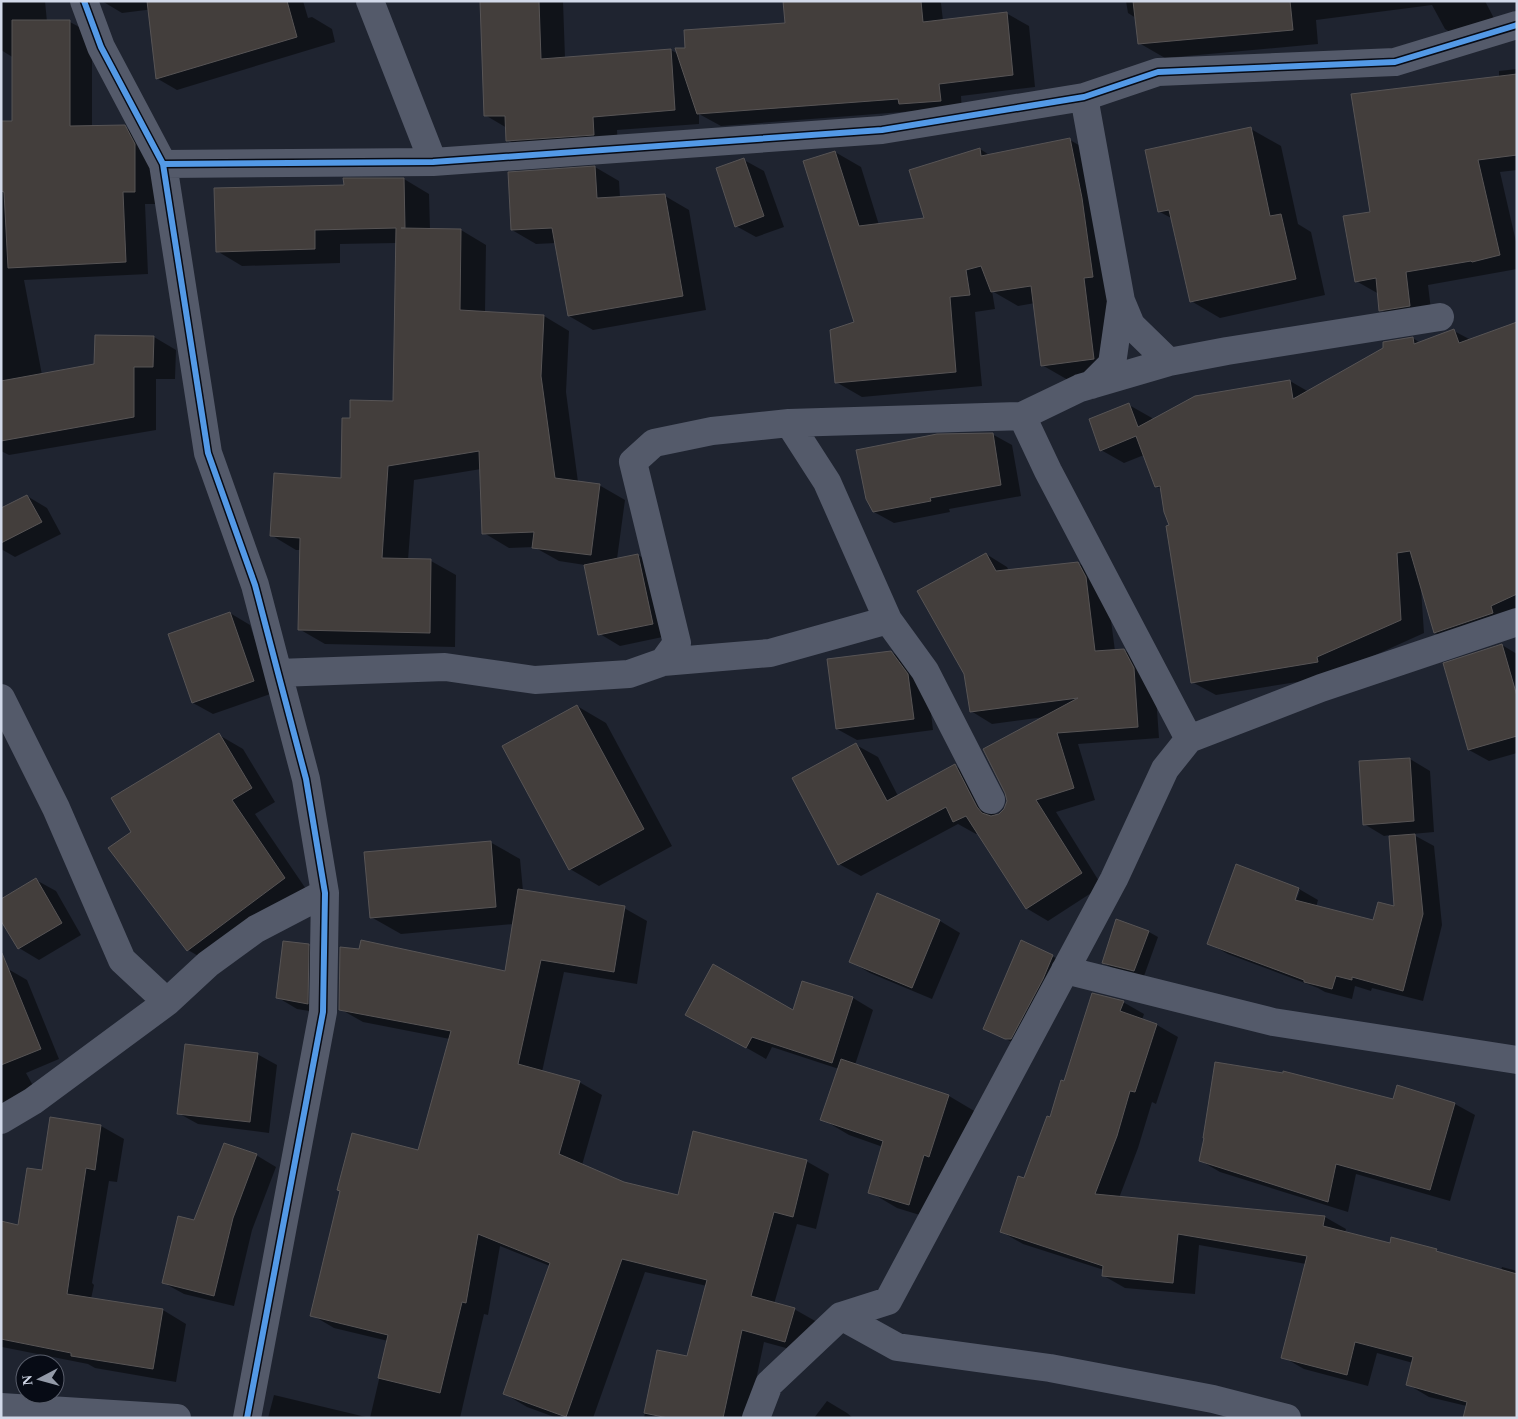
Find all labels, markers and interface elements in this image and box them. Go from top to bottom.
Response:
north arrow [15,1354,65,1404]
text: N [20,1374,36,1386]

